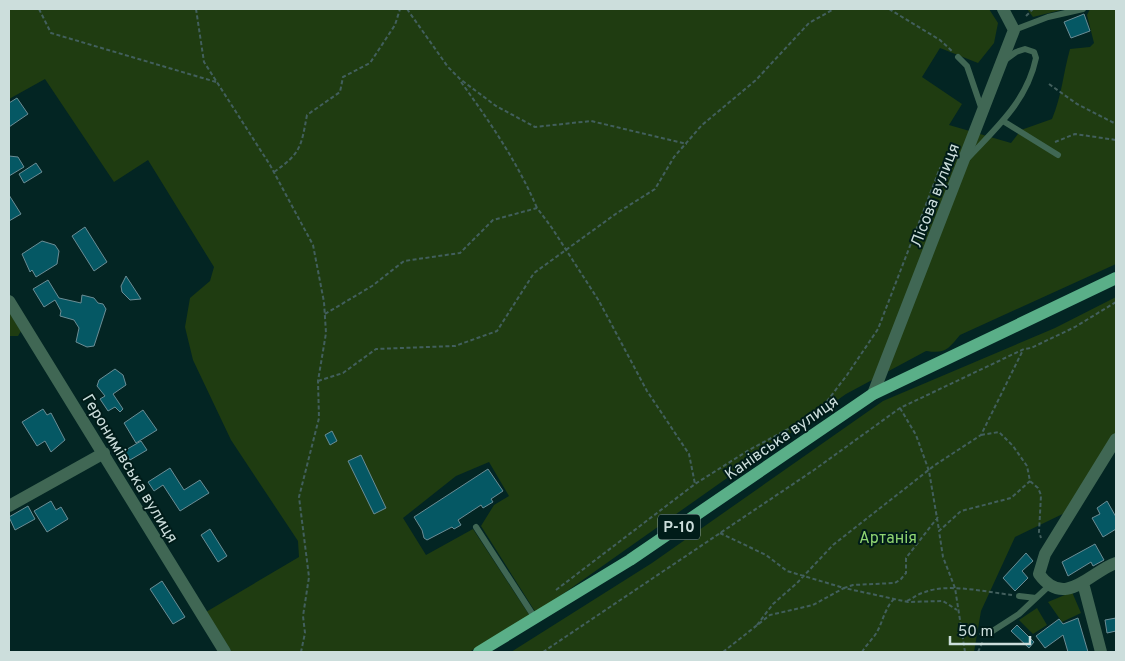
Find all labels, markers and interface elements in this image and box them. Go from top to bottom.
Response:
street label: Лісова вулиця [907,141,965,251]
street label: Геронимівська вулиця [77,391,182,547]
street label: Канівська вулиця [721,392,843,485]
road number: Р-10 [658,514,700,540]
park label: Артанія [859,529,917,549]
scale bar [950,614,1030,646]
text: 50 m [958,623,993,642]

